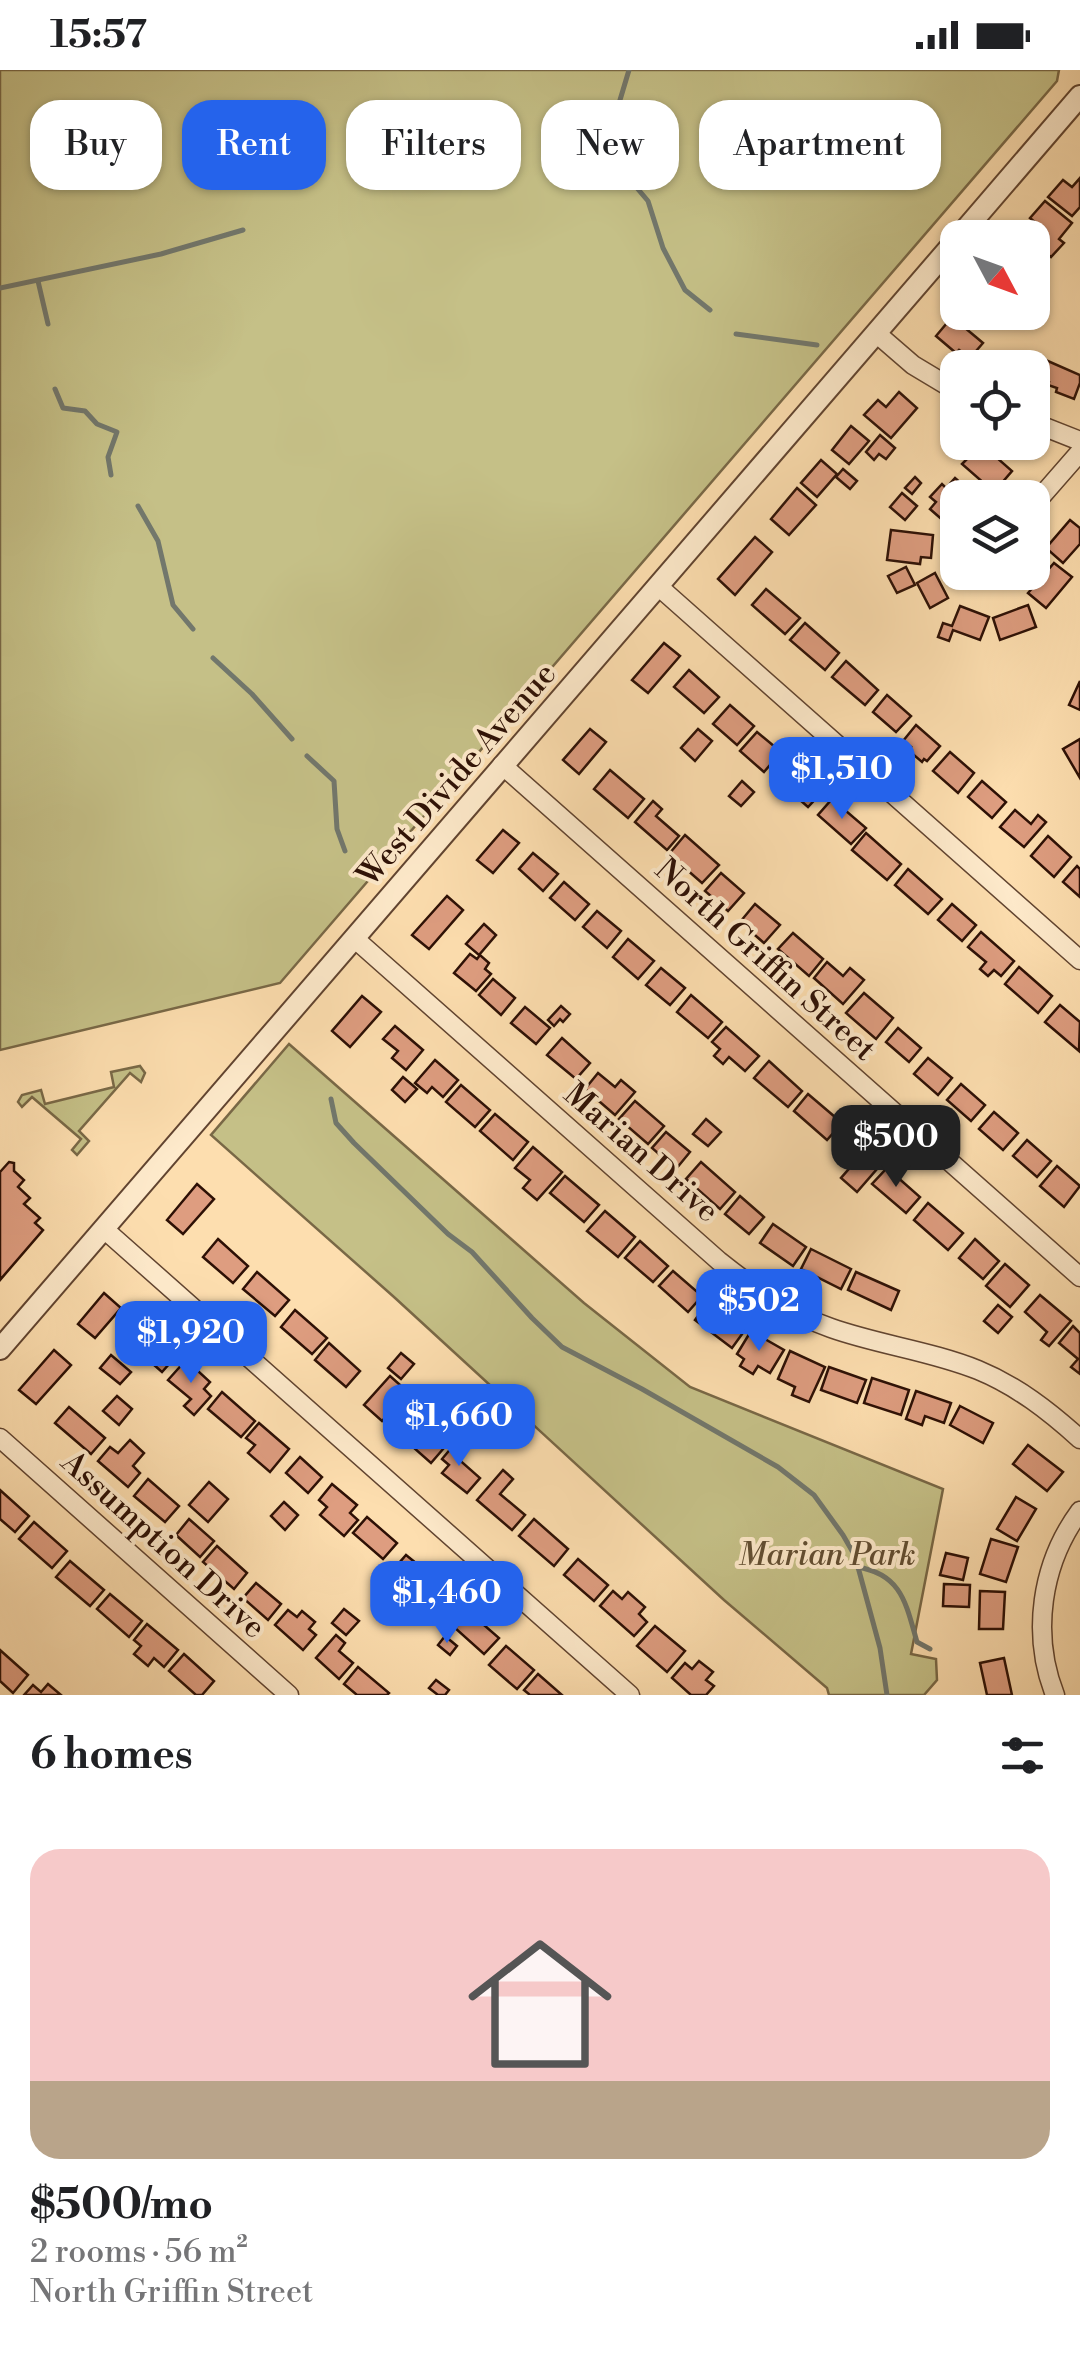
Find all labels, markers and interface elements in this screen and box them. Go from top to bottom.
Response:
text: 15:57 [50,12,147,59]
chip: Buy [30,100,162,190]
chip: Rent [182,100,326,190]
chip: Filters [346,100,521,190]
chip: New [541,100,679,190]
chip: Apartment [699,100,941,190]
north arrow [940,220,1050,330]
map controls [940,220,1050,590]
button: locate [940,350,1050,460]
button: layers [940,480,1050,590]
street label: West Divide Avenue [348,654,565,896]
pin: $1,510 [761,737,923,822]
text: $1,510 [791,749,893,789]
street label: North Griffin Street [647,850,884,1069]
street label: Marian Drive [555,1074,727,1231]
pin: $500 [837,1105,955,1190]
text: $500 [853,1117,939,1157]
pin: $502 [700,1269,818,1354]
text: $502 [718,1281,800,1321]
pin: $1,920 [110,1301,272,1386]
text: $1,920 [137,1313,245,1353]
pin: $1,660 [378,1384,540,1469]
text: $1,660 [405,1396,513,1436]
street label: Assumption Drive [52,1442,274,1647]
park label: Marian Park [738,1535,916,1575]
pin: $1,460 [366,1561,528,1646]
text: $1,460 [392,1573,502,1613]
icon: filters [995,1728,1050,1783]
text: 6 homes [30,1729,193,1782]
icon: home [450,1914,630,2094]
text: $500/mo [30,2179,213,2232]
text: 2 rooms · 56 m² [30,2232,248,2272]
text: North Griffin Street [30,2272,313,2312]

